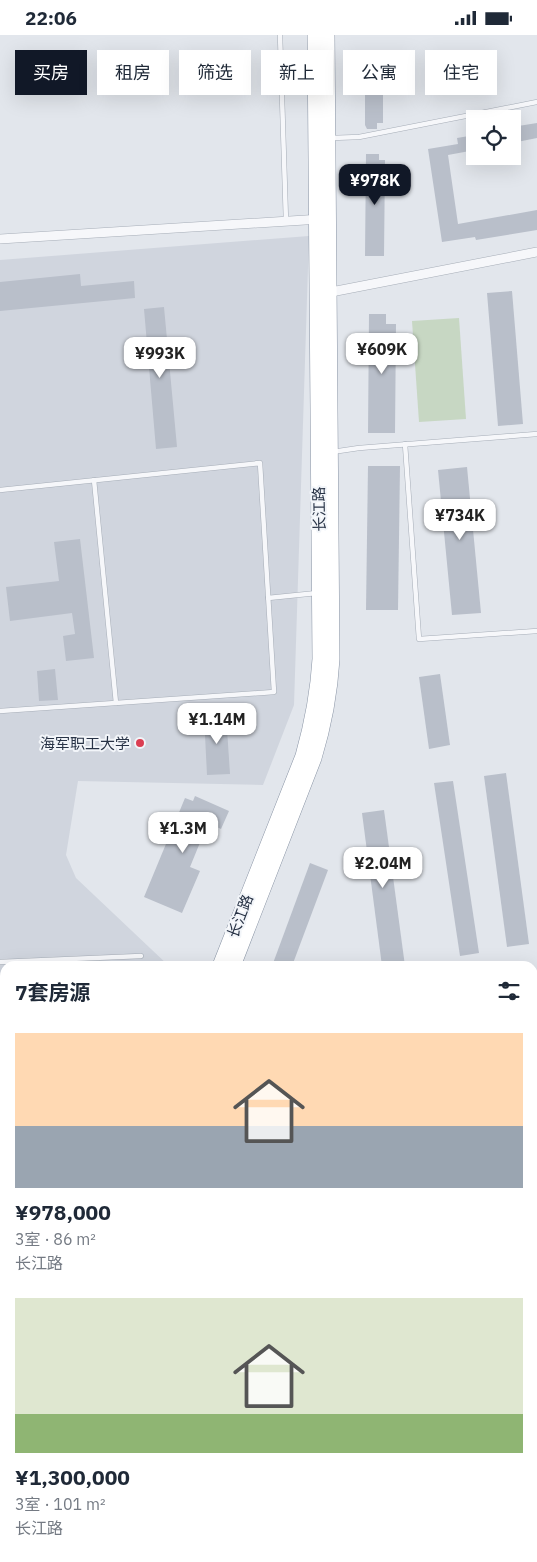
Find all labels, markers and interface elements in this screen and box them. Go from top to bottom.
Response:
text: 22:06 [25,6,77,30]
chip: 买房 [15,50,87,95]
chip: 租房 [97,50,169,95]
chip: 筛选 [179,50,251,95]
chip: 新上 [261,50,333,95]
chip: 公寓 [343,50,415,95]
chip: 住宅 [425,50,497,95]
map controls [466,110,521,165]
button: locate [466,110,521,165]
pin: ¥978K [340,163,410,206]
text: ¥978K [350,170,400,190]
pin: ¥609K [347,333,417,375]
pin: ¥993K [125,337,195,379]
text: ¥609K [357,339,407,359]
text: ¥993K [135,343,185,363]
street label: 长江路 [309,486,329,532]
pin: ¥734K [425,499,495,541]
text: ¥734K [435,505,485,525]
pin: ¥1.14M [176,703,258,745]
text: ¥1.14M [188,709,246,729]
place label: 海军职工大学 [40,734,130,753]
marker: 海军职工大学 [134,737,146,749]
pin: ¥1.3M [148,811,218,854]
text: ¥1.3M [159,818,207,838]
pin: ¥2.04M [342,847,424,889]
text: ¥2.04M [354,853,412,873]
street label: 长江路 [223,892,257,940]
icon: filters [495,977,523,1005]
text: 7套房源 [15,978,91,1006]
icon: home [224,1066,314,1156]
text: ¥978,000 [15,1198,111,1226]
text: 3室 · 86 m² [15,1229,96,1249]
text: 长江路 [15,1253,63,1273]
icon: home [224,1331,314,1421]
text: ¥1,300,000 [15,1463,130,1491]
text: 3室 · 101 m² [15,1494,105,1514]
text: 长江路 [15,1518,63,1538]

